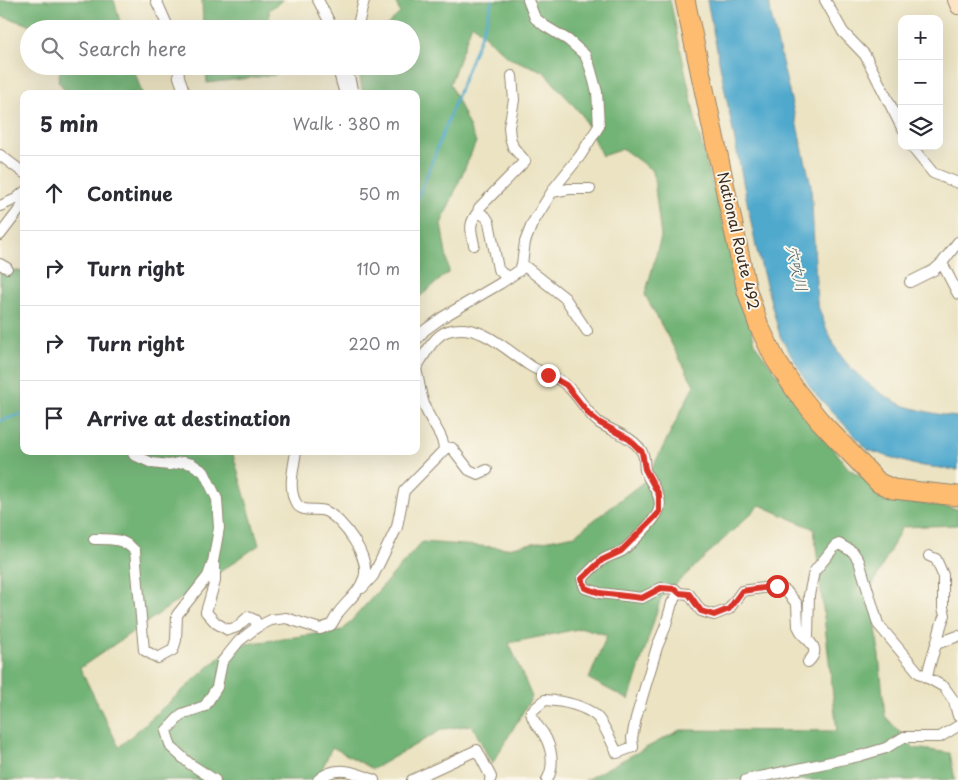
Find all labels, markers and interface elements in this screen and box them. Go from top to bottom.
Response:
map controls [898,15,943,150]
button: + [898,15,943,60]
search box [20,20,420,75]
icon: search [38,34,66,62]
text: Search here [78,34,187,62]
button: − [898,60,943,105]
button: layers [898,105,943,150]
text: 5 min [40,107,98,139]
text: Walk · 380 m [293,111,400,135]
street label: National Route 492 [712,170,766,312]
icon: ahead [40,179,68,207]
text: Continue [87,179,173,207]
text: 50 m [359,181,400,205]
water label: 穴吹川 [781,242,815,294]
icon: right [40,254,68,282]
text: Turn right [87,254,185,282]
text: 110 m [357,256,400,280]
icon: right [40,329,68,357]
text: Turn right [87,329,185,357]
text: 220 m [349,331,400,355]
route end [537,364,560,387]
icon: arrive [40,404,68,432]
text: Arrive at destination [87,404,291,432]
route start [766,575,789,598]

